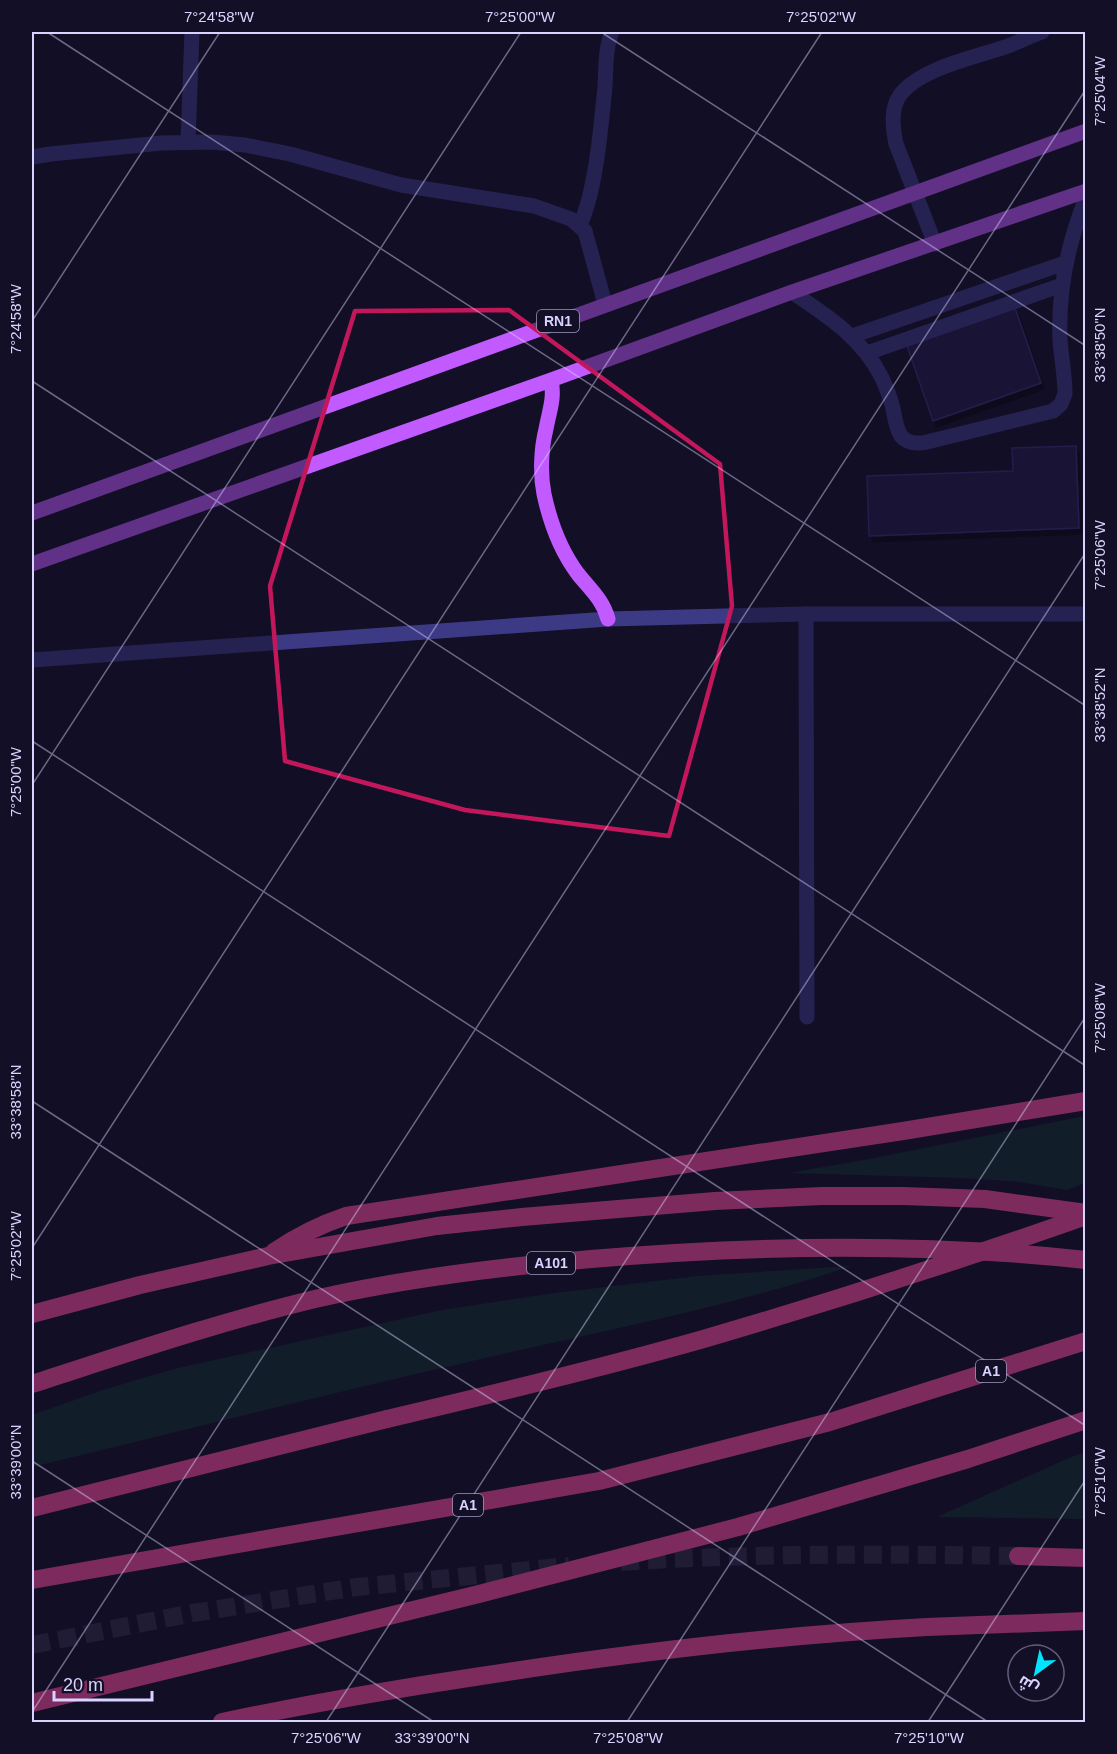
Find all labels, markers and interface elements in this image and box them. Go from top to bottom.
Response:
text: 7°24'58"W [184,8,255,25]
text: 7°25'00"W [485,8,556,25]
text: 7°25'02"W [786,8,857,25]
text: 7°25'04"W [1091,55,1108,126]
text: 7°24'58"W [7,283,24,354]
text: 33°38'50"N [1091,307,1108,383]
road number: RN1 [537,310,579,332]
text: 7°25'06"W [1091,519,1108,590]
text: 33°38'52"N [1091,667,1108,743]
text: 7°25'00"W [7,746,24,817]
text: 7°25'08"W [1091,982,1108,1053]
text: 33°38'58"N [7,1064,24,1140]
text: 7°25'02"W [7,1210,24,1281]
road number: A101 [527,1252,575,1274]
road number: A1 [976,1360,1006,1382]
text: 33°39'00"N [7,1424,24,1500]
text: 7°25'10"W [1091,1446,1108,1517]
road number: A1 [453,1494,483,1516]
north arrow [1006,1643,1066,1703]
scale bar [54,1664,152,1702]
text: ش [1015,1672,1042,1698]
text: 20 m [63,1675,103,1695]
text: 7°25'06"W [291,1729,362,1746]
text: 33°39'00"N [394,1729,470,1746]
text: 7°25'08"W [593,1729,664,1746]
text: 7°25'10"W [894,1729,965,1746]

